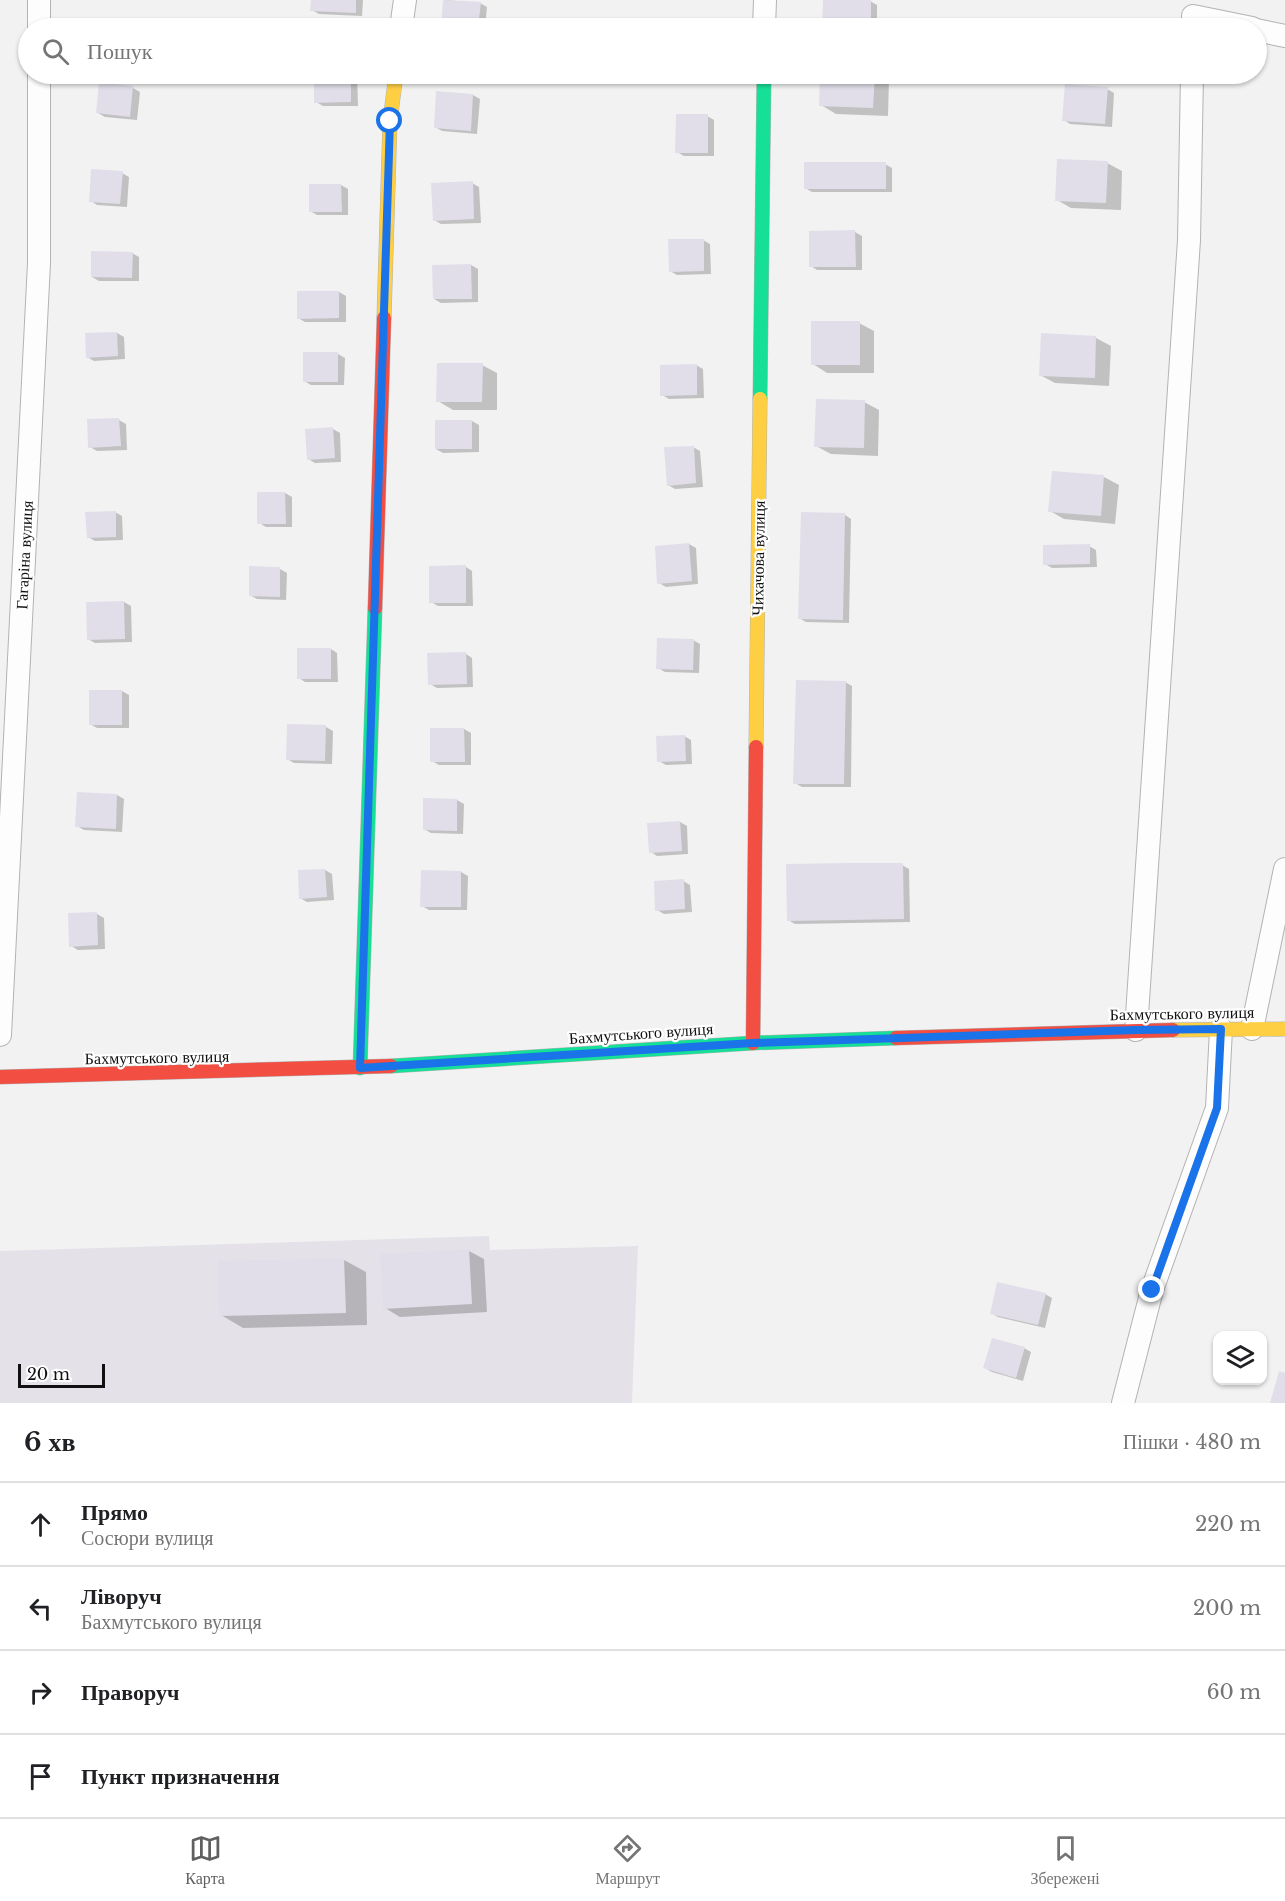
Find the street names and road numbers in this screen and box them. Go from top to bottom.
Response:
street label: Гагаріна вулиця [11,499,37,610]
street label: Чихачова вулиця [747,500,769,616]
street label: Бахмутського вулиця [1110,1002,1255,1024]
street label: Бахмутського вулиця [568,1018,714,1048]
street label: Бахмутського вулиця [85,1046,230,1068]

